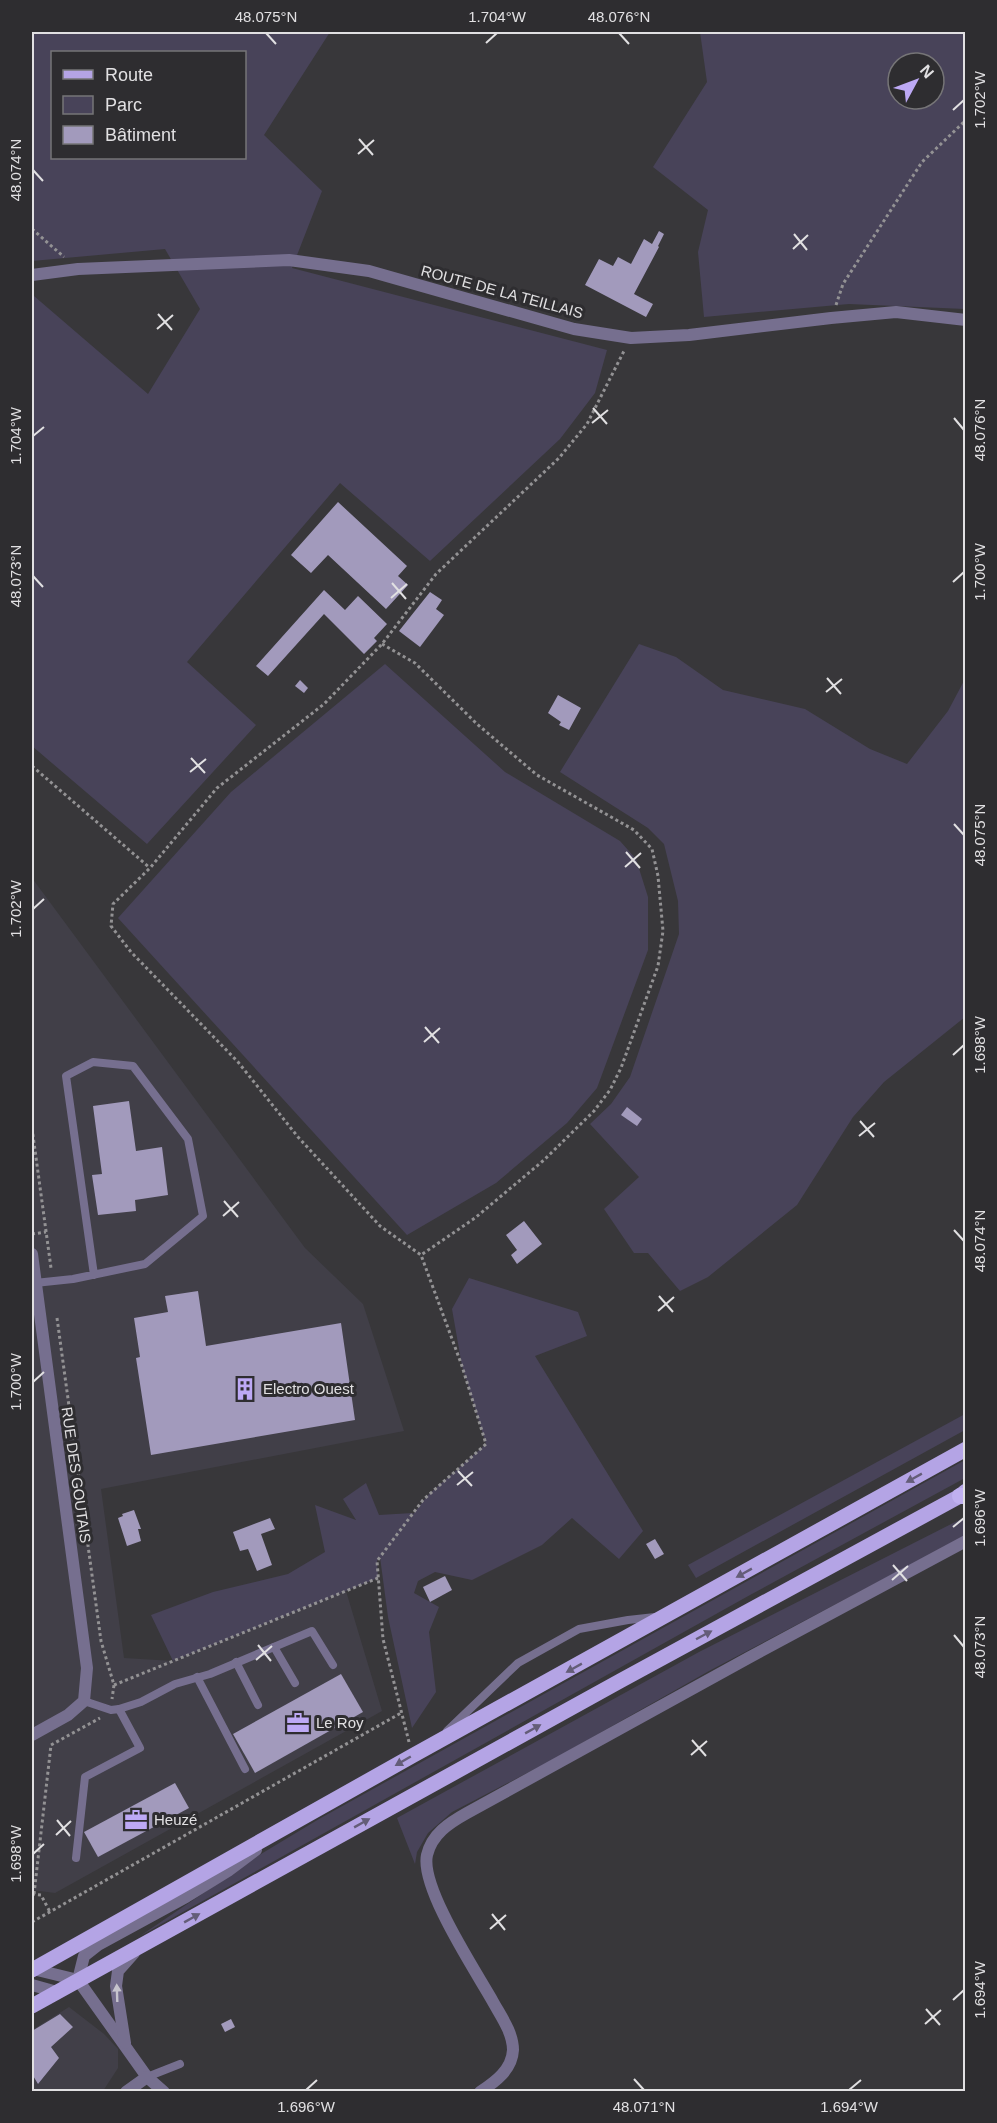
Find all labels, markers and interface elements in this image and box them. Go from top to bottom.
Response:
text: 48.075°N [235,8,297,25]
text: 1.704°W [468,8,527,25]
text: 48.076°N [588,8,650,25]
legend [51,51,246,159]
north arrow [886,51,946,111]
text: N [917,62,937,81]
text: Route [105,65,153,85]
text: 1.702°W [971,70,988,129]
text: Parc [105,95,142,115]
text: Bâtiment [105,125,176,145]
text: 48.074°N [7,139,24,201]
street label: ROUTE DE LA TEILLAIS [419,262,585,321]
text: 48.076°N [971,399,988,461]
text: 1.704°W [7,406,24,465]
text: 1.700°W [971,542,988,601]
text: 48.073°N [7,545,24,607]
text: 48.075°N [971,804,988,866]
text: 1.702°W [7,879,24,938]
text: 1.698°W [971,1015,988,1074]
text: 48.074°N [971,1210,988,1272]
text: 1.700°W [7,1352,24,1411]
building icon: Electro Ouest [232,1376,258,1402]
place label: Electro Ouest [263,1380,355,1397]
street label: RUE DES GOUTAIS [59,1406,94,1544]
one-way arrow [906,1472,923,1482]
text: 1.696°W [971,1488,988,1547]
one-way arrow [736,1567,752,1578]
text: 48.073°N [971,1616,988,1678]
one-way arrow [696,1630,713,1640]
one-way arrow [565,1663,582,1673]
office icon: Le Roy [285,1710,311,1736]
place label: Le Roy [316,1714,364,1731]
one-way arrow [525,1723,541,1734]
one-way arrow [394,1756,411,1766]
office icon: Heuzé [123,1807,149,1833]
place label: Heuzé [154,1811,197,1828]
one-way arrow [354,1818,371,1828]
text: 1.698°W [7,1824,24,1883]
one-way arrow [183,1913,200,1923]
text: 1.694°W [971,1960,988,2019]
one-way arrow [112,1983,121,2002]
text: 1.696°W [277,2098,336,2115]
text: 48.071°N [613,2098,675,2115]
text: 1.694°W [820,2098,879,2115]

